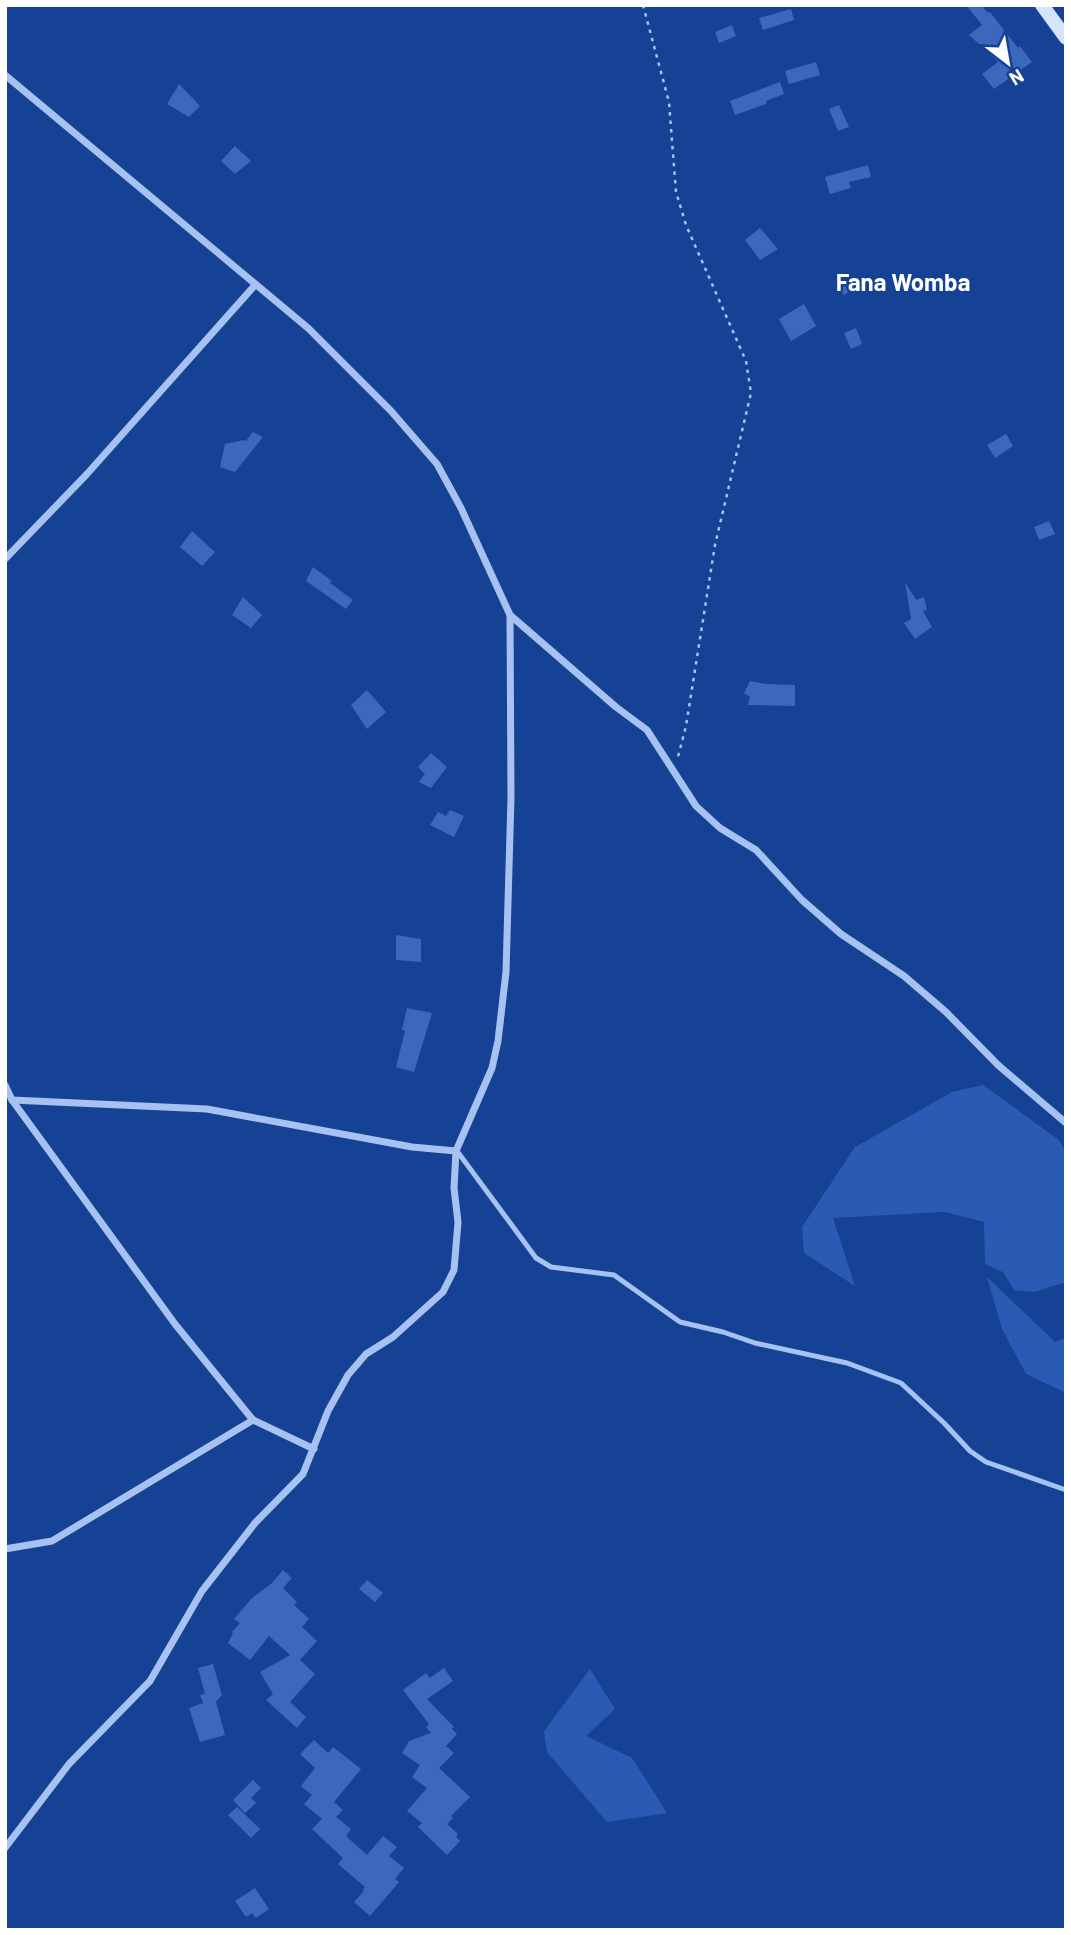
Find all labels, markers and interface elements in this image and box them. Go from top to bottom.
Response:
north arrow [973,28,1043,98]
text: N [1006,65,1028,91]
district label: Fana Womba [836,267,970,296]

